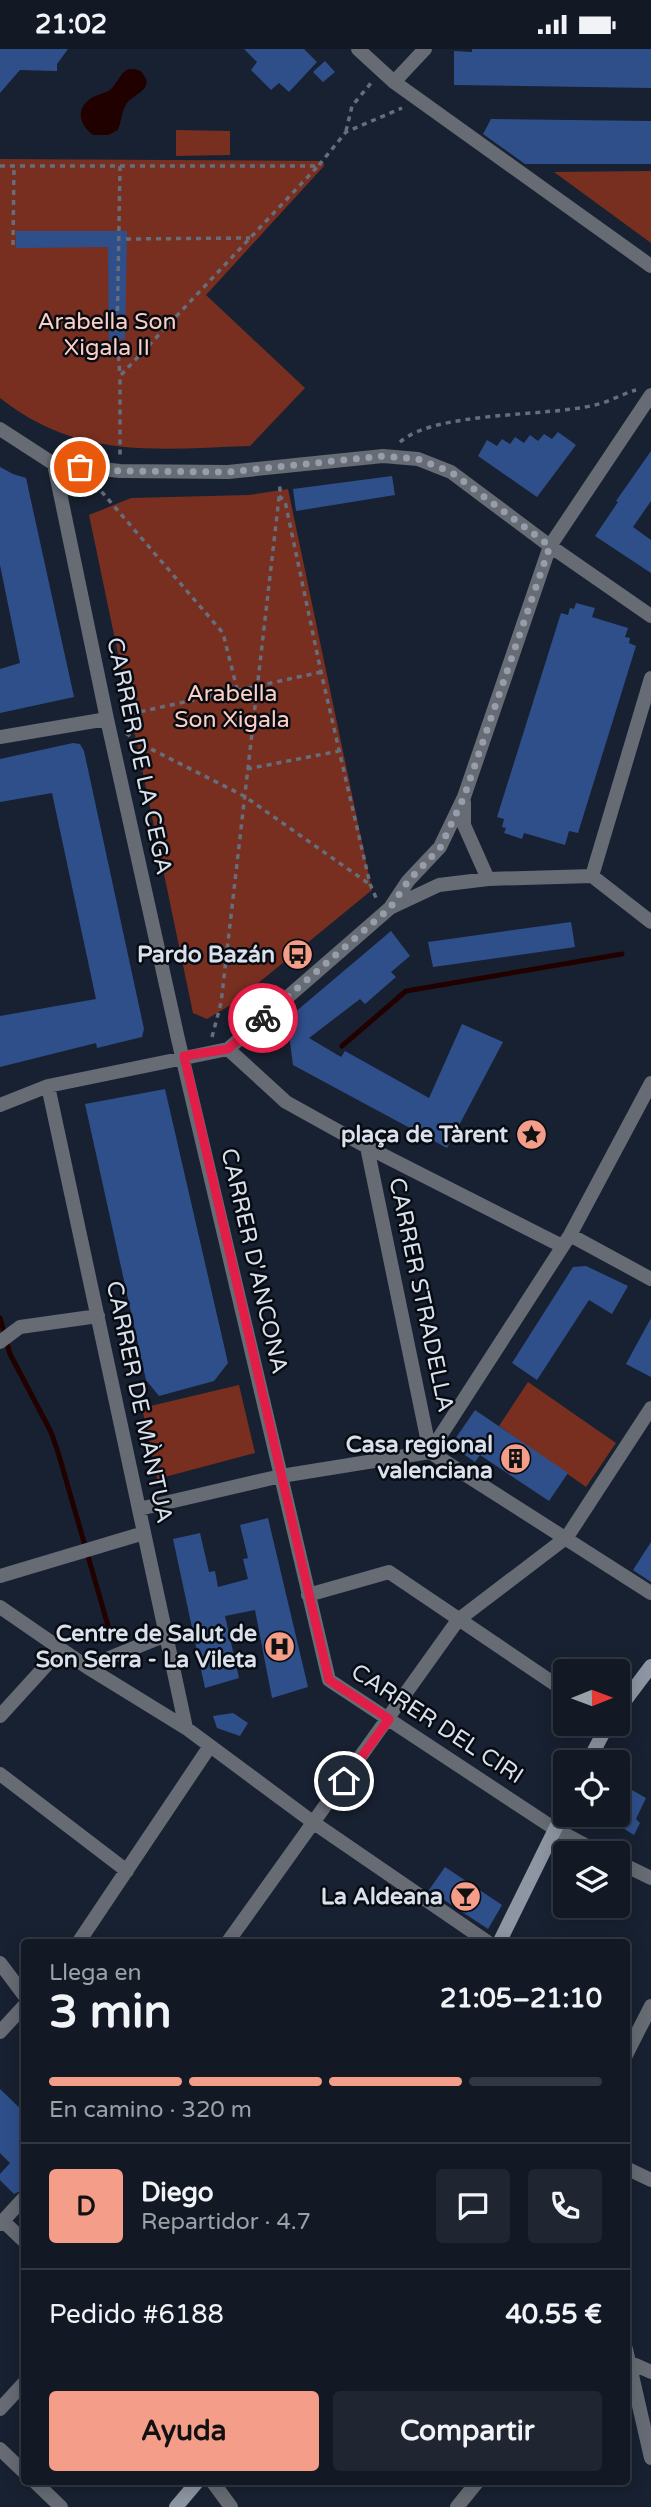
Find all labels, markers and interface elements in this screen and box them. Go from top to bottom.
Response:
text: 21:02 [35,9,107,40]
park label: Arabella Son Xigala II [38,308,176,362]
pin [50,437,110,497]
icon: bag [61,448,99,486]
street label: CARRER DE LA CEGA [100,635,178,877]
park label: Arabella Son Xigala [174,680,290,734]
bus stop icon: Pardo Bazán [281,938,315,972]
place label: Pardo Bazán [137,941,275,969]
courier [228,983,298,1053]
icon: bike [244,999,282,1037]
place icon: plaça de Tàrent [514,1118,548,1152]
place label: plaça de Tàrent [341,1121,508,1149]
street label: CARRER D'ANCONA [214,1145,294,1377]
street label: CARRER STRADELLA [382,1175,460,1415]
street label: CARRER DE MÀNTUA [100,1278,178,1526]
place label: Casa regional valenciana [346,1431,493,1485]
building icon: Casa regional valenciana [499,1441,533,1475]
place label: Centre de Salut de Son Serra - La Vileta [36,1620,257,1674]
hospital icon: Centre de Salut de Son Serra - La Vileta [263,1630,297,1664]
street label: CARRER DEL CIRI [346,1658,528,1790]
north arrow [553,1659,630,1736]
map controls [553,1659,630,1918]
button: locate [553,1750,630,1827]
pin [314,1751,374,1811]
icon: home [325,1762,363,1800]
button: layers [553,1841,630,1918]
bar icon: La Aldeana [449,1880,483,1914]
place label: La Aldeana [321,1883,443,1911]
text: Llega en [49,1959,141,1987]
text: 21:05–21:10 [440,1983,602,2014]
text: 3 min [49,1985,172,2040]
text: En camino · 320 m [49,2096,252,2124]
button: chat [436,2169,510,2243]
button: phone [528,2169,602,2243]
text: Diego [141,2177,214,2208]
text: D [76,2191,96,2222]
text: Repartidor · 4.7 [141,2208,311,2236]
text: Pedido #6188 [49,2299,224,2330]
text: 40.55 € [505,2299,602,2330]
button: Ayuda [49,2391,319,2471]
button: Compartir [333,2391,602,2471]

